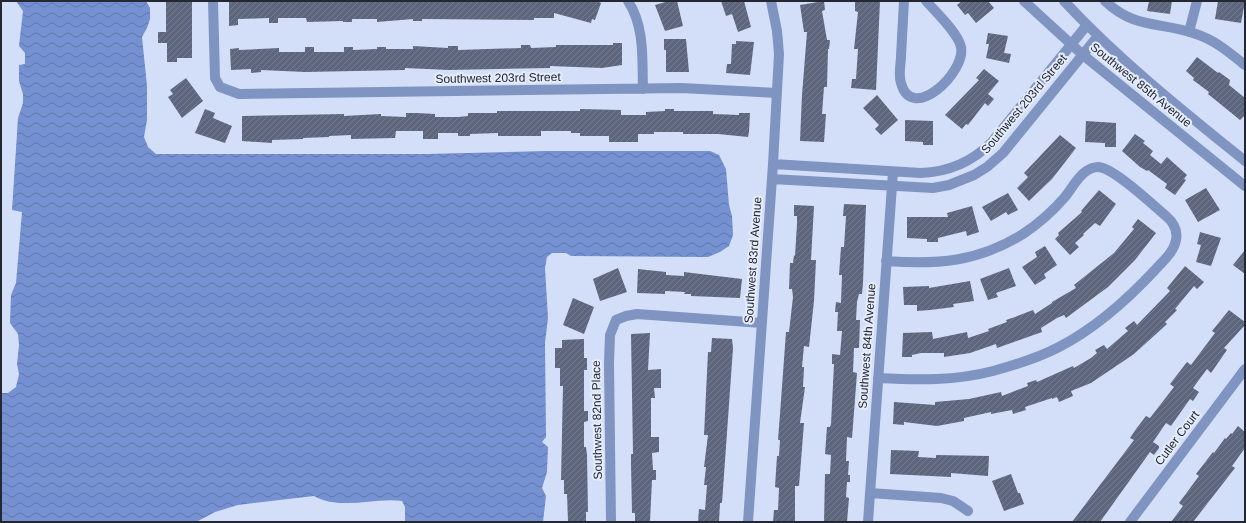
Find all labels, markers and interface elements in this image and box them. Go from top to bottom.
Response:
street label: Southwest 85th Avenue [1088,40,1195,130]
street label: Southwest 203rd Street [978,51,1070,157]
street label: Southwest 203rd Street [435,70,561,86]
street label: Southwest 83rd Avenue [742,196,764,324]
street label: Southwest 84th Avenue [856,282,878,409]
street label: Southwest 82nd Place [589,360,605,480]
street label: Cutler Court [1152,407,1202,468]

